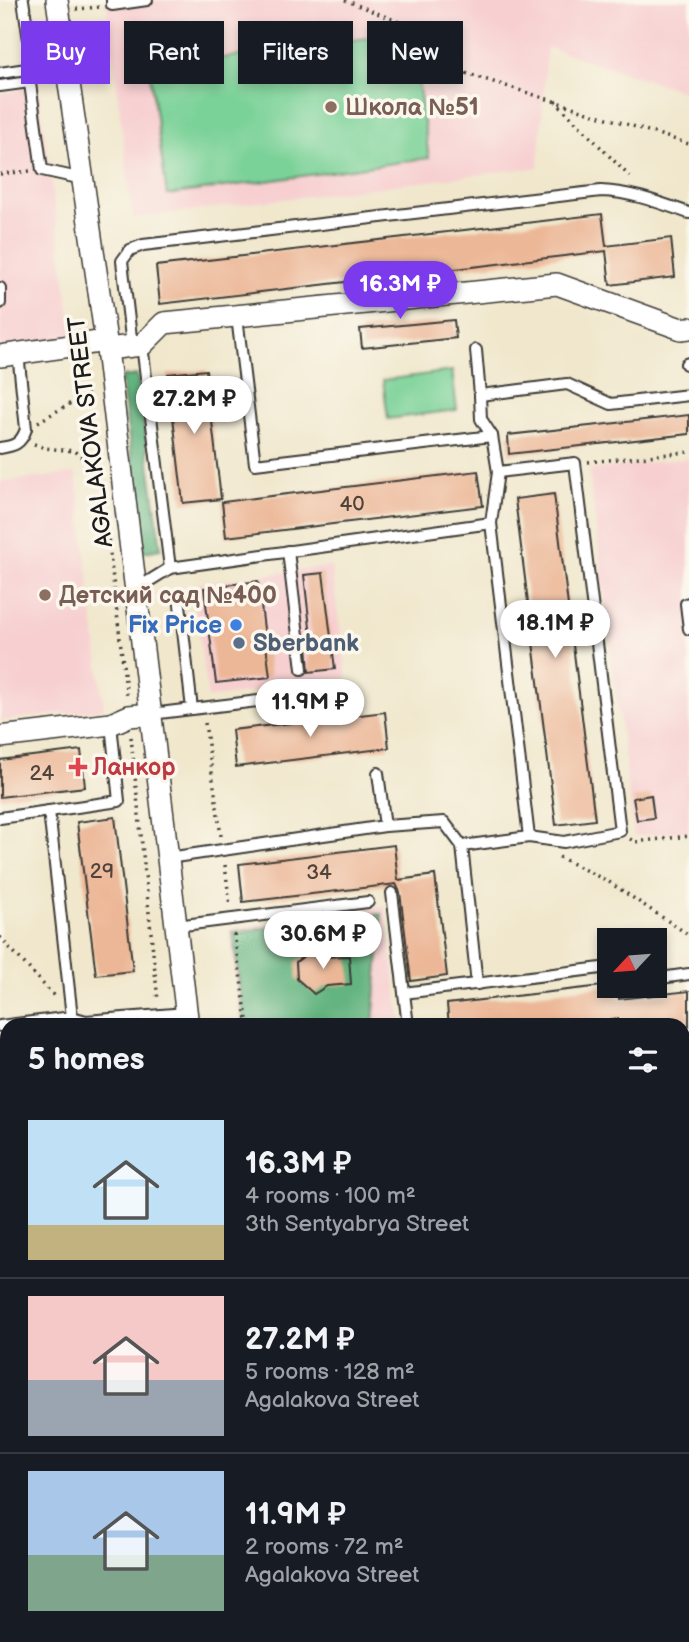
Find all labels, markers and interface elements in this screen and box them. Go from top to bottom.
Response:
chip: Buy [21,21,110,84]
chip: Rent [124,21,224,84]
chip: Filters [238,21,353,84]
chip: New [367,21,463,84]
place label: Школа №51 [345,93,479,122]
marker: Школа №51 [323,99,339,115]
pin: 16.3M ₽ [335,262,465,321]
text: 16.3M ₽ [359,270,441,298]
street label: AGALAKOVA STREET [62,314,119,549]
pin: 27.2M ₽ [129,376,259,436]
text: 27.2M ₽ [152,385,236,413]
house number: 40 [339,492,365,517]
place label: Детский сад №400 [59,581,277,610]
marker: Детский сад №400 [37,587,53,603]
pin: 18.1M ₽ [490,600,620,660]
text: 18.1M ₽ [516,609,594,637]
place label: Fix Price [128,611,222,640]
marker: Fix Price [228,617,244,633]
place label: Sberbank [253,629,359,658]
marker: Sberbank [231,635,247,651]
pin: 11.9M ₽ [245,680,375,739]
text: 11.9M ₽ [271,688,349,716]
place label: Ланкор [91,753,175,782]
marker: Ланкор [70,759,86,775]
house number: 24 [30,761,55,786]
house number: 29 [90,859,114,884]
house number: 34 [306,860,332,885]
pin: 30.6M ₽ [258,912,388,971]
text: 30.6M ₽ [280,920,366,948]
north arrow [597,928,667,998]
map controls [597,928,667,998]
icon: filters [624,1041,662,1079]
text: 5 homes [28,1042,145,1078]
text: 16.3M ₽ [245,1146,351,1182]
icon: home [84,1148,168,1232]
text: 4 rooms · 100 m² [245,1182,416,1210]
text: 3th Sentyabrya Street [245,1210,469,1238]
text: 27.2M ₽ [245,1322,355,1358]
icon: home [84,1324,168,1408]
text: 5 rooms · 128 m² [245,1358,415,1386]
text: Agalakova Street [245,1386,419,1414]
text: 11.9M ₽ [245,1497,346,1533]
icon: home [84,1499,168,1583]
text: 2 rooms · 72 m² [245,1533,404,1561]
text: Agalakova Street [245,1561,419,1589]

